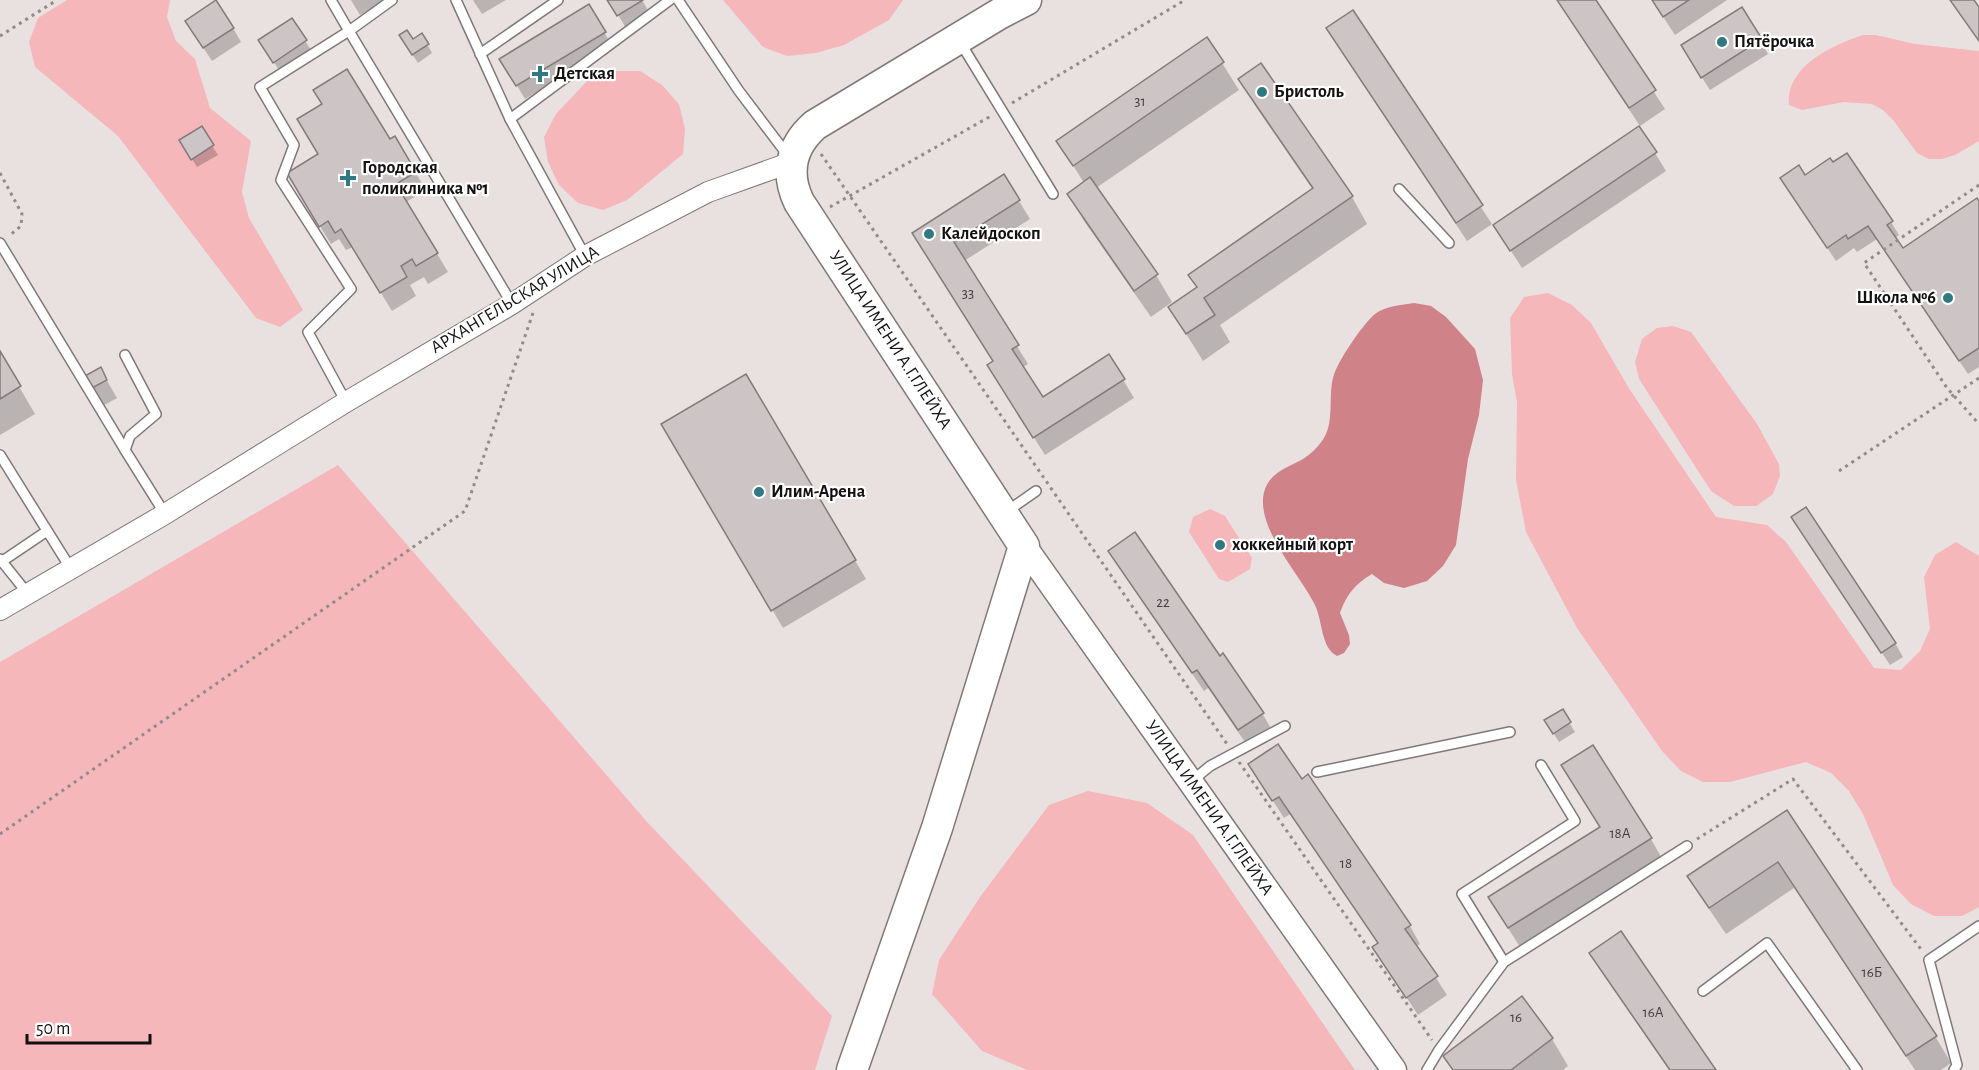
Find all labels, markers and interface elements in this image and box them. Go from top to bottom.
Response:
place label: Пятёрочка [1734,33,1815,51]
marker: Пятёрочка [1715,35,1729,49]
marker: Детская [531,65,549,83]
place label: Детская [554,65,615,83]
place label: Бристоль [1274,83,1345,101]
marker: Бристоль [1255,85,1269,99]
house number: 31 [1134,94,1146,109]
place label: Городская поликлиника №1 [362,159,489,198]
marker: Городская поликлиника №1 [339,169,357,187]
place label: Калейдоскоп [941,225,1041,243]
marker: Калейдоскоп [922,227,936,241]
street label: АРХАНГЕЛЬСКАЯ УЛИЦА [428,243,602,357]
street label: УЛИЦА ИМЕНИ А.Г.ГЛЕЙХА [826,246,956,433]
house number: 33 [962,286,974,301]
place label: Школа №6 [1857,289,1936,307]
marker: Школа №6 [1941,291,1955,305]
place label: Илим-Арена [771,483,866,501]
marker: Илим-Арена [752,485,766,499]
place label: хоккейный корт [1232,536,1354,554]
marker: хоккейный корт [1213,538,1227,552]
house number: 22 [1156,595,1170,610]
street label: УЛИЦА ИМЕНИ А.Г.ГЛЕЙХА [1142,716,1278,899]
house number: 18А [1609,826,1631,841]
house number: 18 [1340,856,1352,871]
house number: 16Б [1862,965,1882,980]
house number: 16А [1642,1005,1664,1020]
scale bar [27,1007,150,1045]
house number: 16 [1510,1010,1522,1025]
text: 50 m [36,1020,70,1038]

